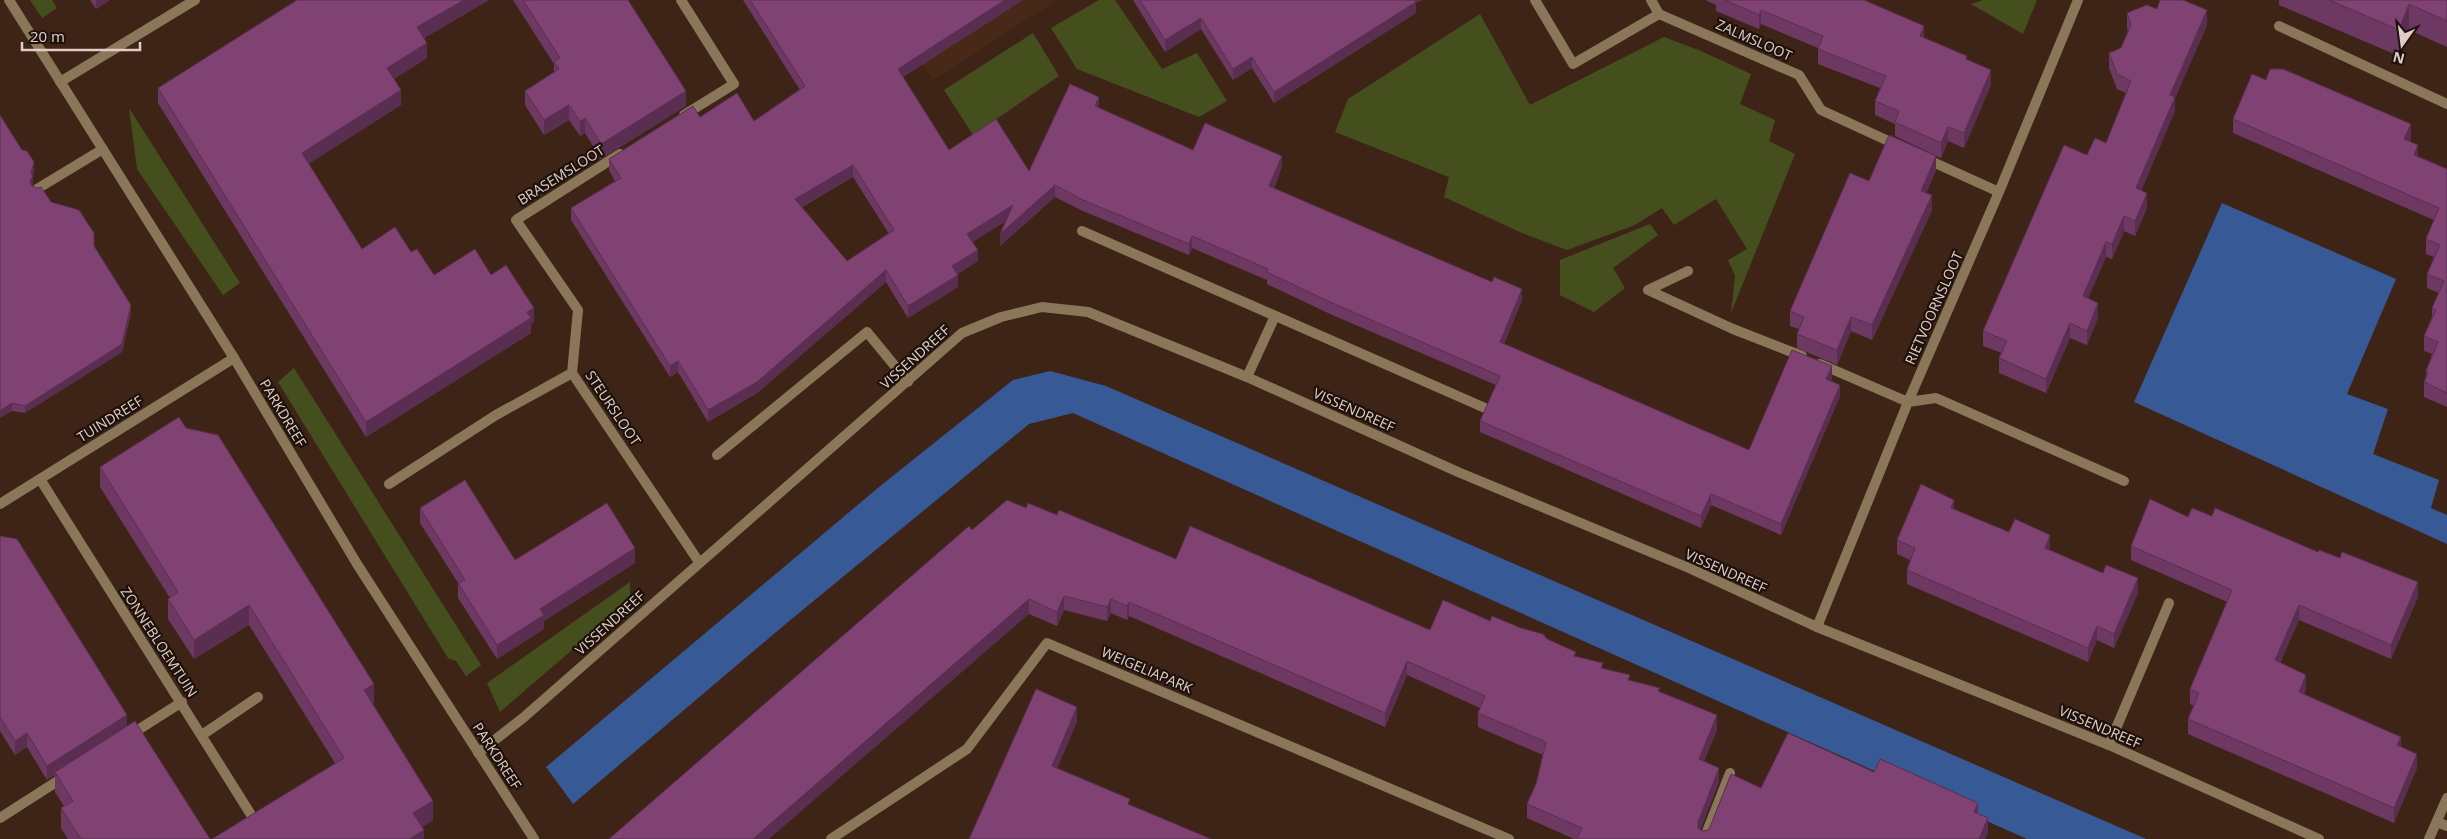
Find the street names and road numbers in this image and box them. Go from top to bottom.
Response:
street label: ZALMSLOOT [1713,14,1795,65]
street label: BRASEMSLOOT [514,140,608,209]
street label: RIETVOORNSLOOT [1900,248,1967,367]
street label: VISSENDREEF [876,320,954,393]
street label: STEURSLOOT [581,367,646,449]
street label: PARKDREEF [256,375,311,450]
street label: VISSENDREEF [1310,383,1398,436]
street label: TUINDREEF [73,391,146,446]
street label: VISSENDREEF [1682,544,1770,597]
street label: ZONNEBLOEMTUIN [117,583,202,700]
street label: VISSENDREEF [571,586,649,659]
street label: WEIGELIAPARK [1099,642,1196,697]
street label: VISSENDREEF [2056,701,2144,752]
street label: PARKDREEF [469,719,526,793]

